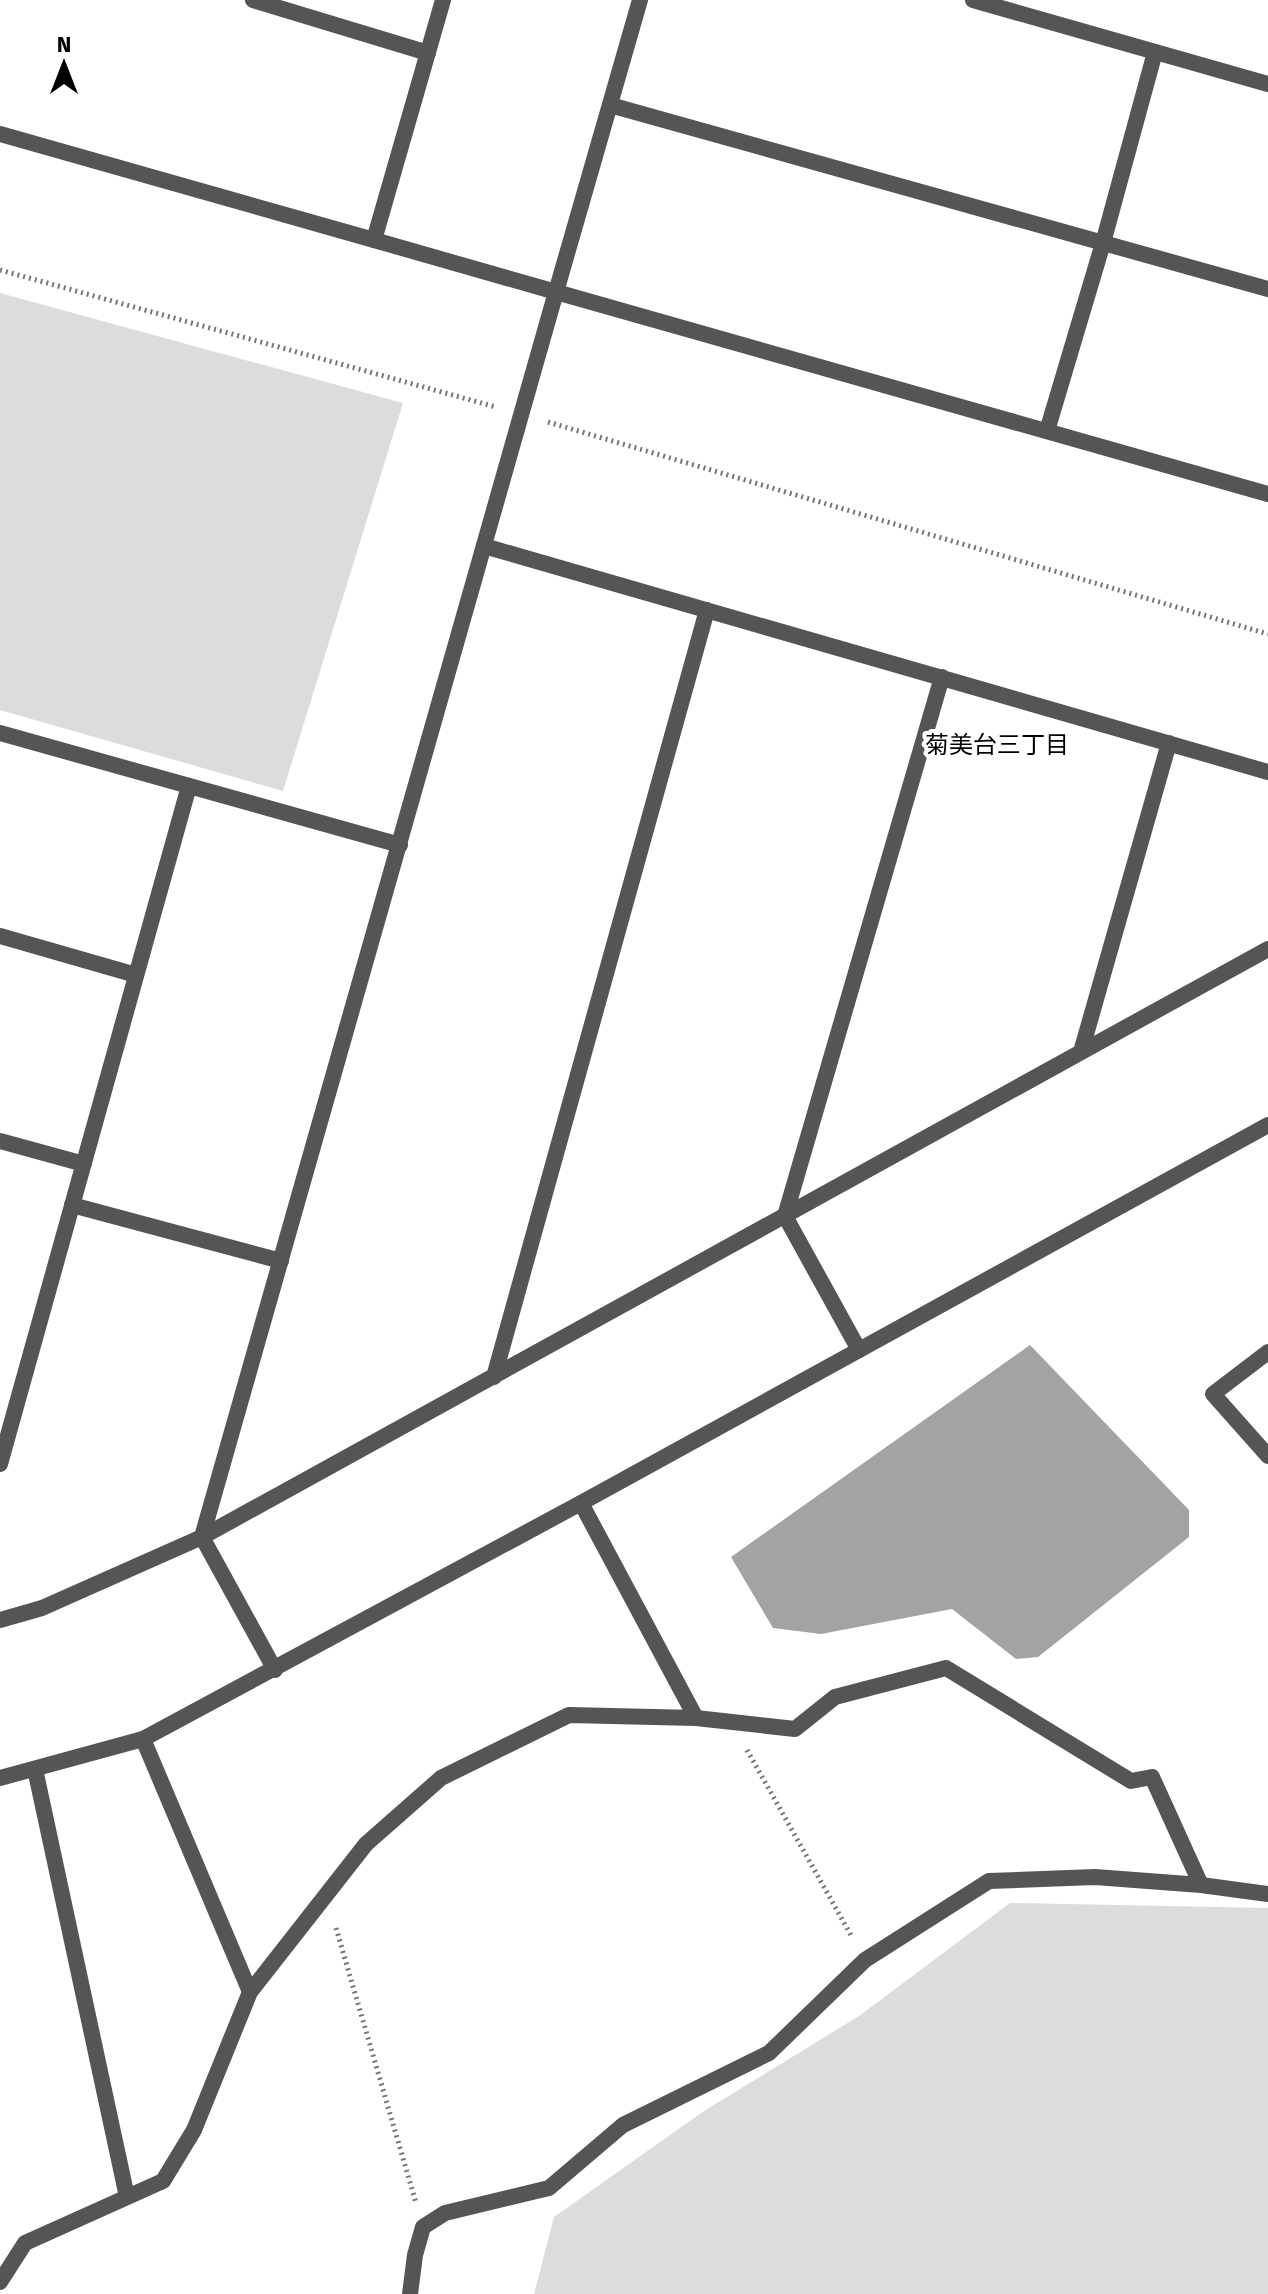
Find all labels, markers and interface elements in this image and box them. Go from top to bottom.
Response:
north arrow [24,24,104,104]
text: N [57,31,71,58]
district label: 菊美台三丁目 [925,731,1069,759]

